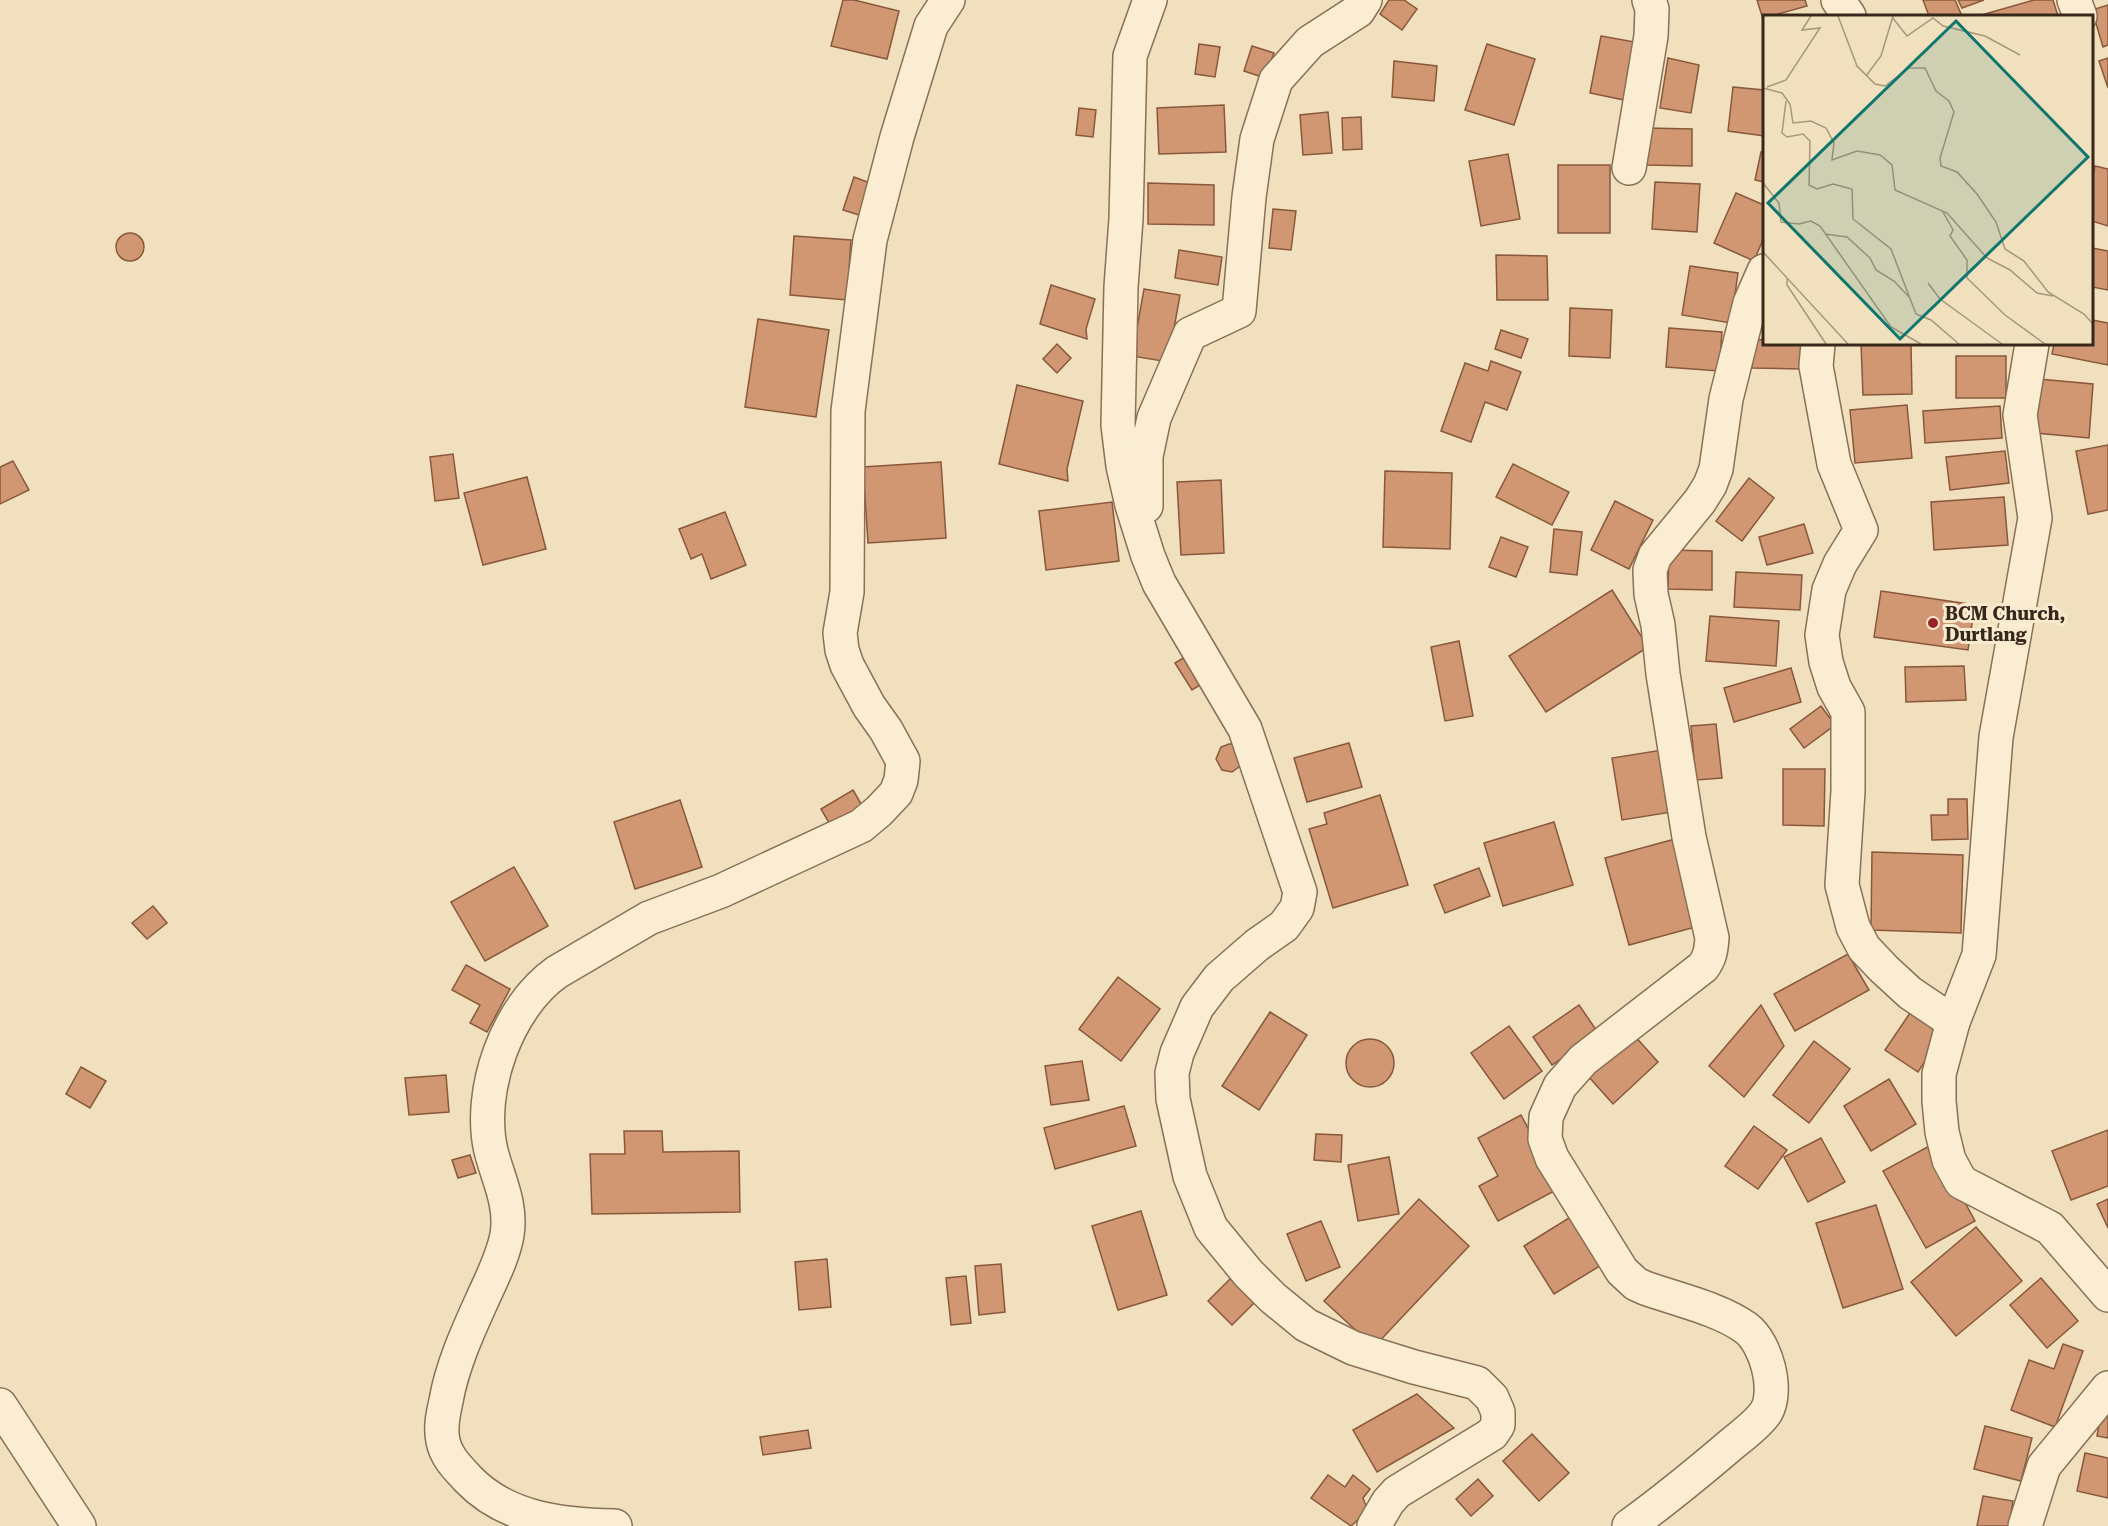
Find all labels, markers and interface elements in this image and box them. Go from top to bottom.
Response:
inset map [1763,15,2093,345]
place label: BCM Church, Durtlang [1945,603,2065,645]
marker: BCM Church, Durtlang [1926,616,1940,630]

